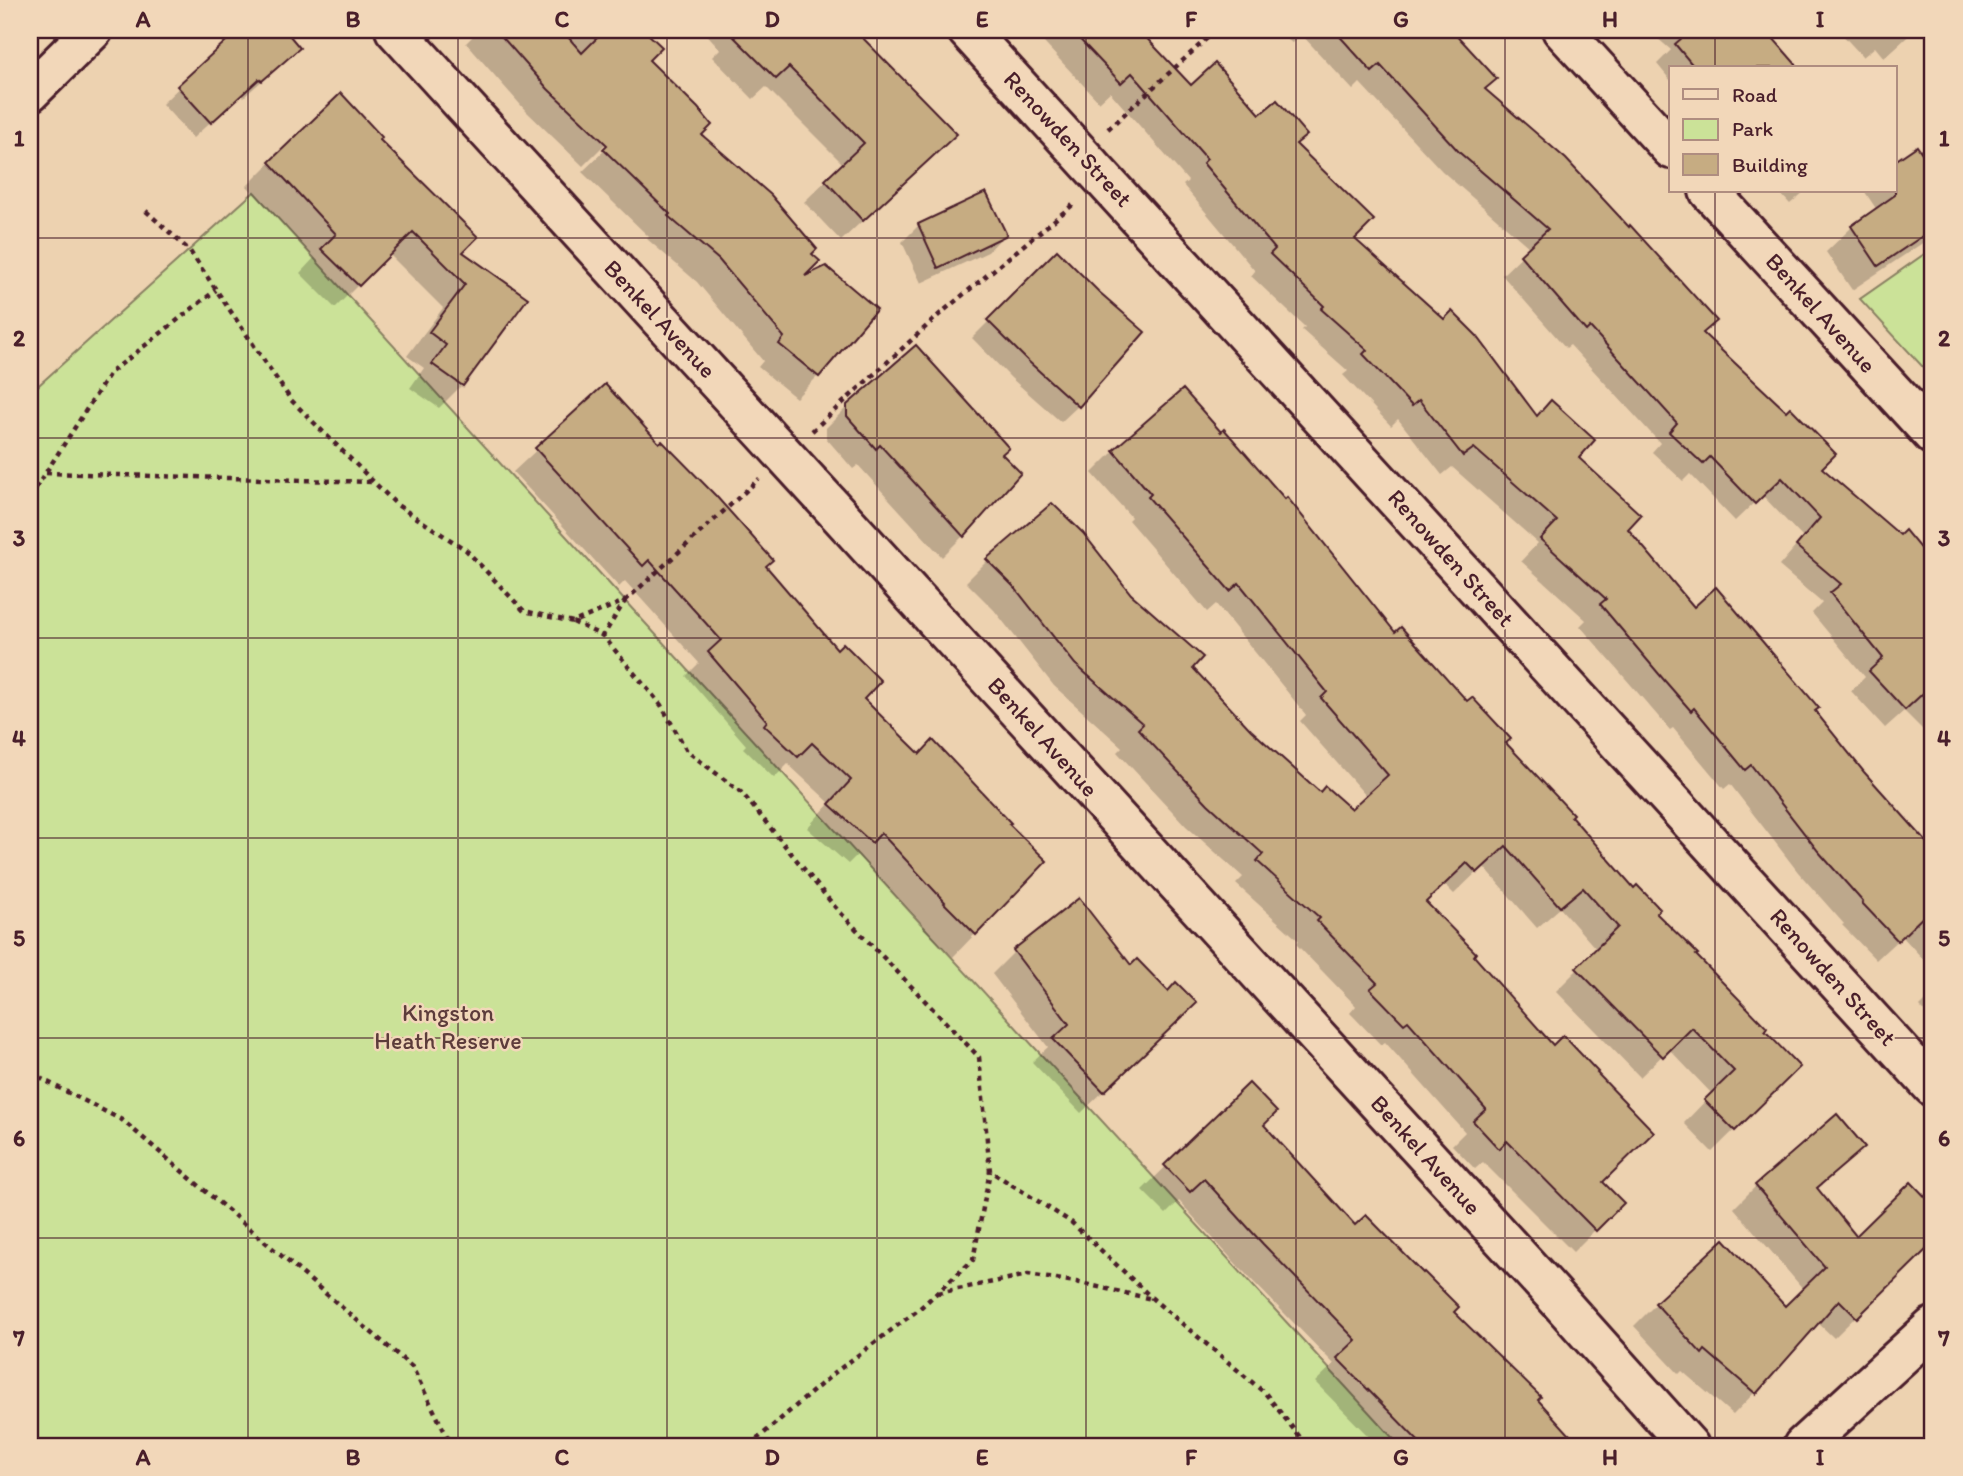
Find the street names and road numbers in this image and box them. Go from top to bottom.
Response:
street label: Renowden Street [998,65,1139,213]
street label: Benkel Avenue [1760,247,1883,379]
street label: Benkel Avenue [598,253,723,384]
street label: Renowden Street [1382,483,1521,633]
street label: Benkel Avenue [982,671,1105,803]
street label: Renowden Street [1764,902,1903,1052]
street label: Benkel Avenue [1365,1089,1488,1221]

